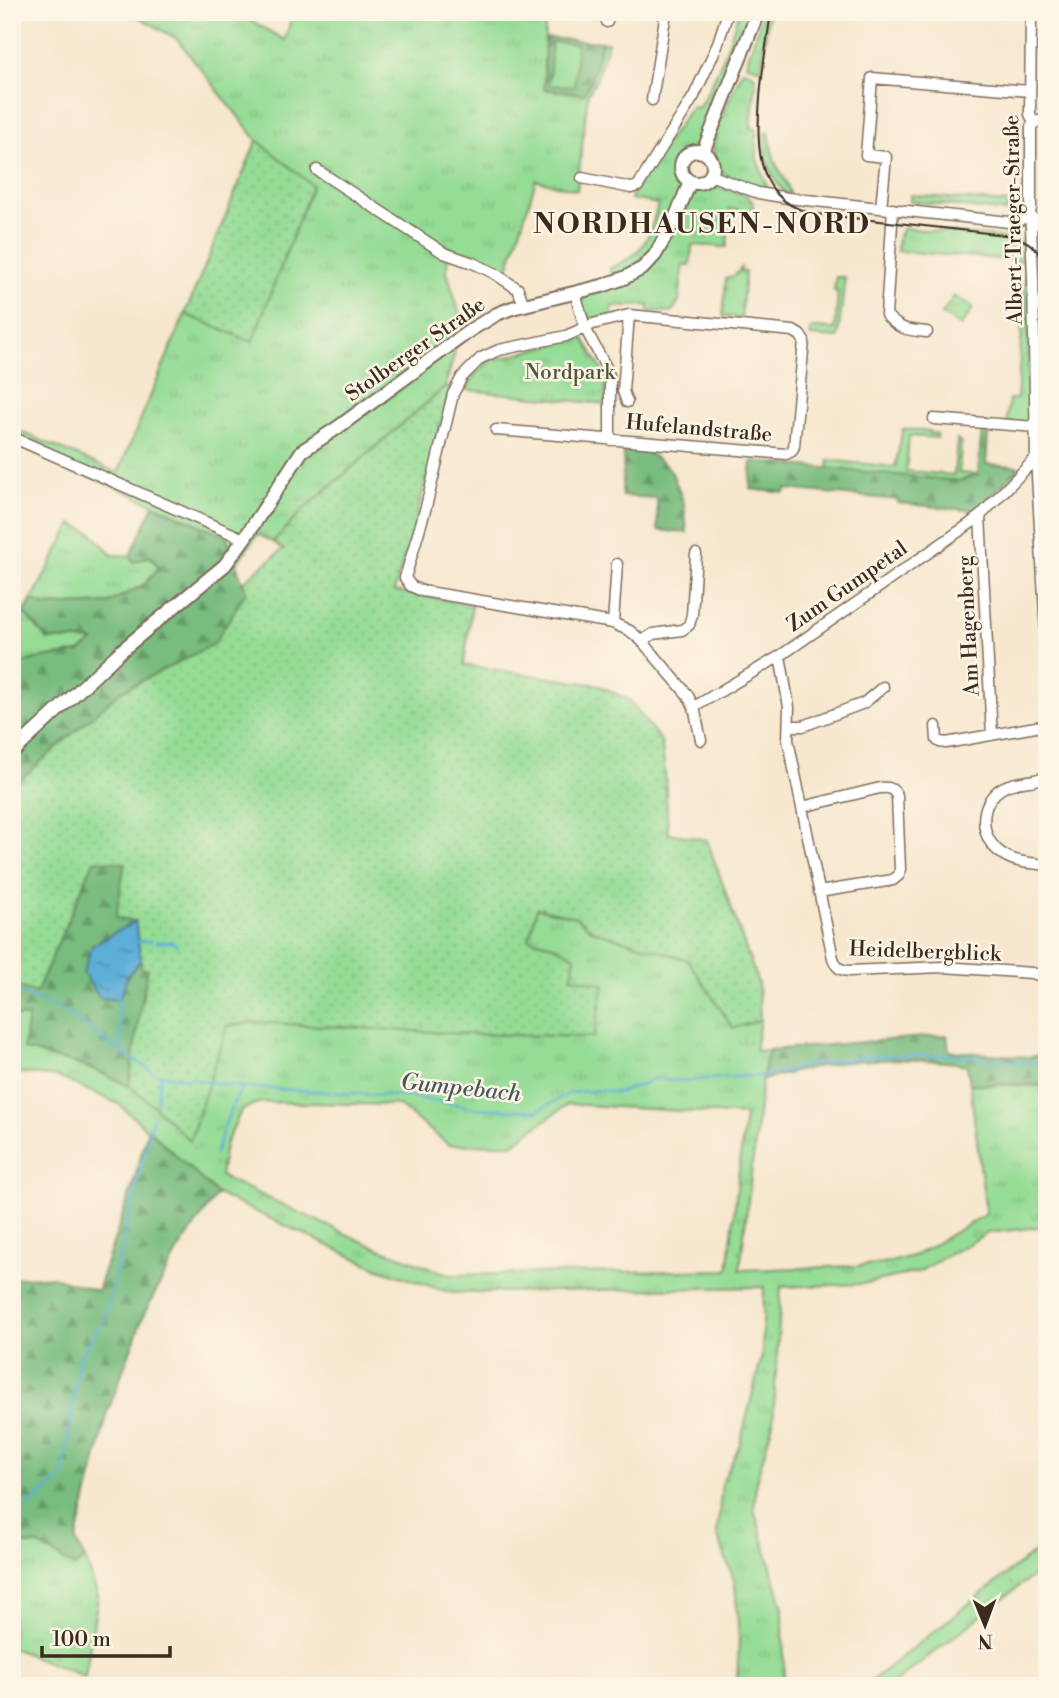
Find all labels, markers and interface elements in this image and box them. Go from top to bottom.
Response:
street label: Albert-Traeger-Straße [999,115,1029,326]
district label: NORDHAUSEN-NORD [533,207,871,242]
street label: Stolberger Straße [341,292,491,408]
park label: Nordpark [525,360,616,386]
street label: Hufelandstraße [625,410,773,448]
street label: Zum Gumpetal [782,536,913,638]
street label: Am Hagenberg [952,555,986,698]
street label: Heidelbergblick [848,936,1002,968]
water label: Gumpebach [399,1068,523,1108]
north arrow [950,1590,1020,1660]
scale bar [42,1614,170,1658]
text: 100 m [52,1627,111,1653]
text: N [978,1629,993,1653]

